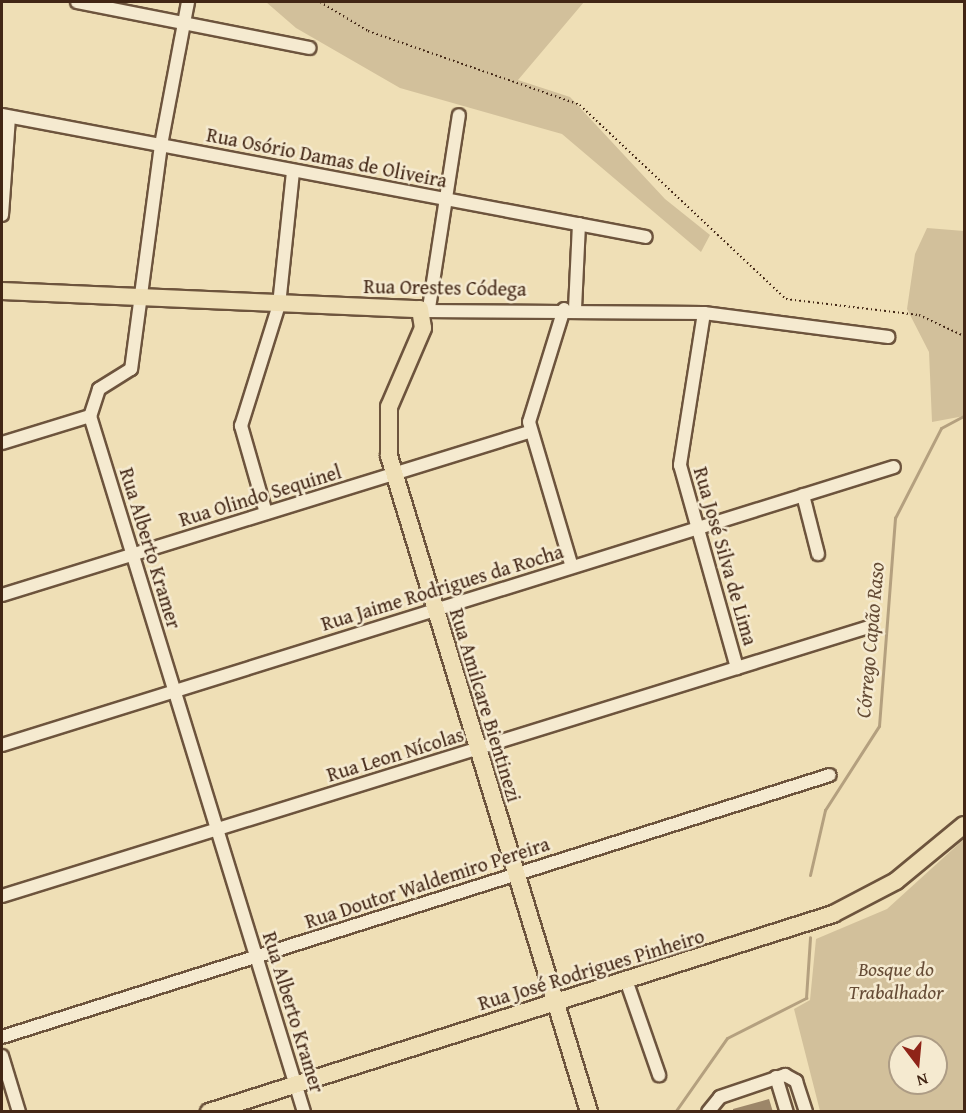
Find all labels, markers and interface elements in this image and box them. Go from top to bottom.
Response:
street label: Rua Osório Damas de Oliveira [205,122,449,192]
street label: Rua Orestes Códega [363,274,527,300]
street label: Rua Olindo Sequinel [176,459,344,531]
street label: Rua José Silva de Lima [689,464,763,648]
street label: Rua Alberto Kramer [115,465,187,631]
street label: Rua Jaime Rodrigues da Rocha [318,539,566,635]
water label: Córrego Capão Raso [851,561,889,719]
street label: Rua Amilcare Bientinezi [445,605,527,805]
street label: Rua Leon Nícolas [324,722,466,786]
street label: Rua Doutor Waldemiro Pereira [302,831,552,933]
street label: Rua José Rodrigues Pinheiro [475,923,707,1015]
street label: Rua Alberto Kramer [258,929,330,1095]
park label: Bosque do Trabalhador [848,956,944,1003]
north arrow [888,1035,948,1095]
text: N [914,1067,931,1093]

